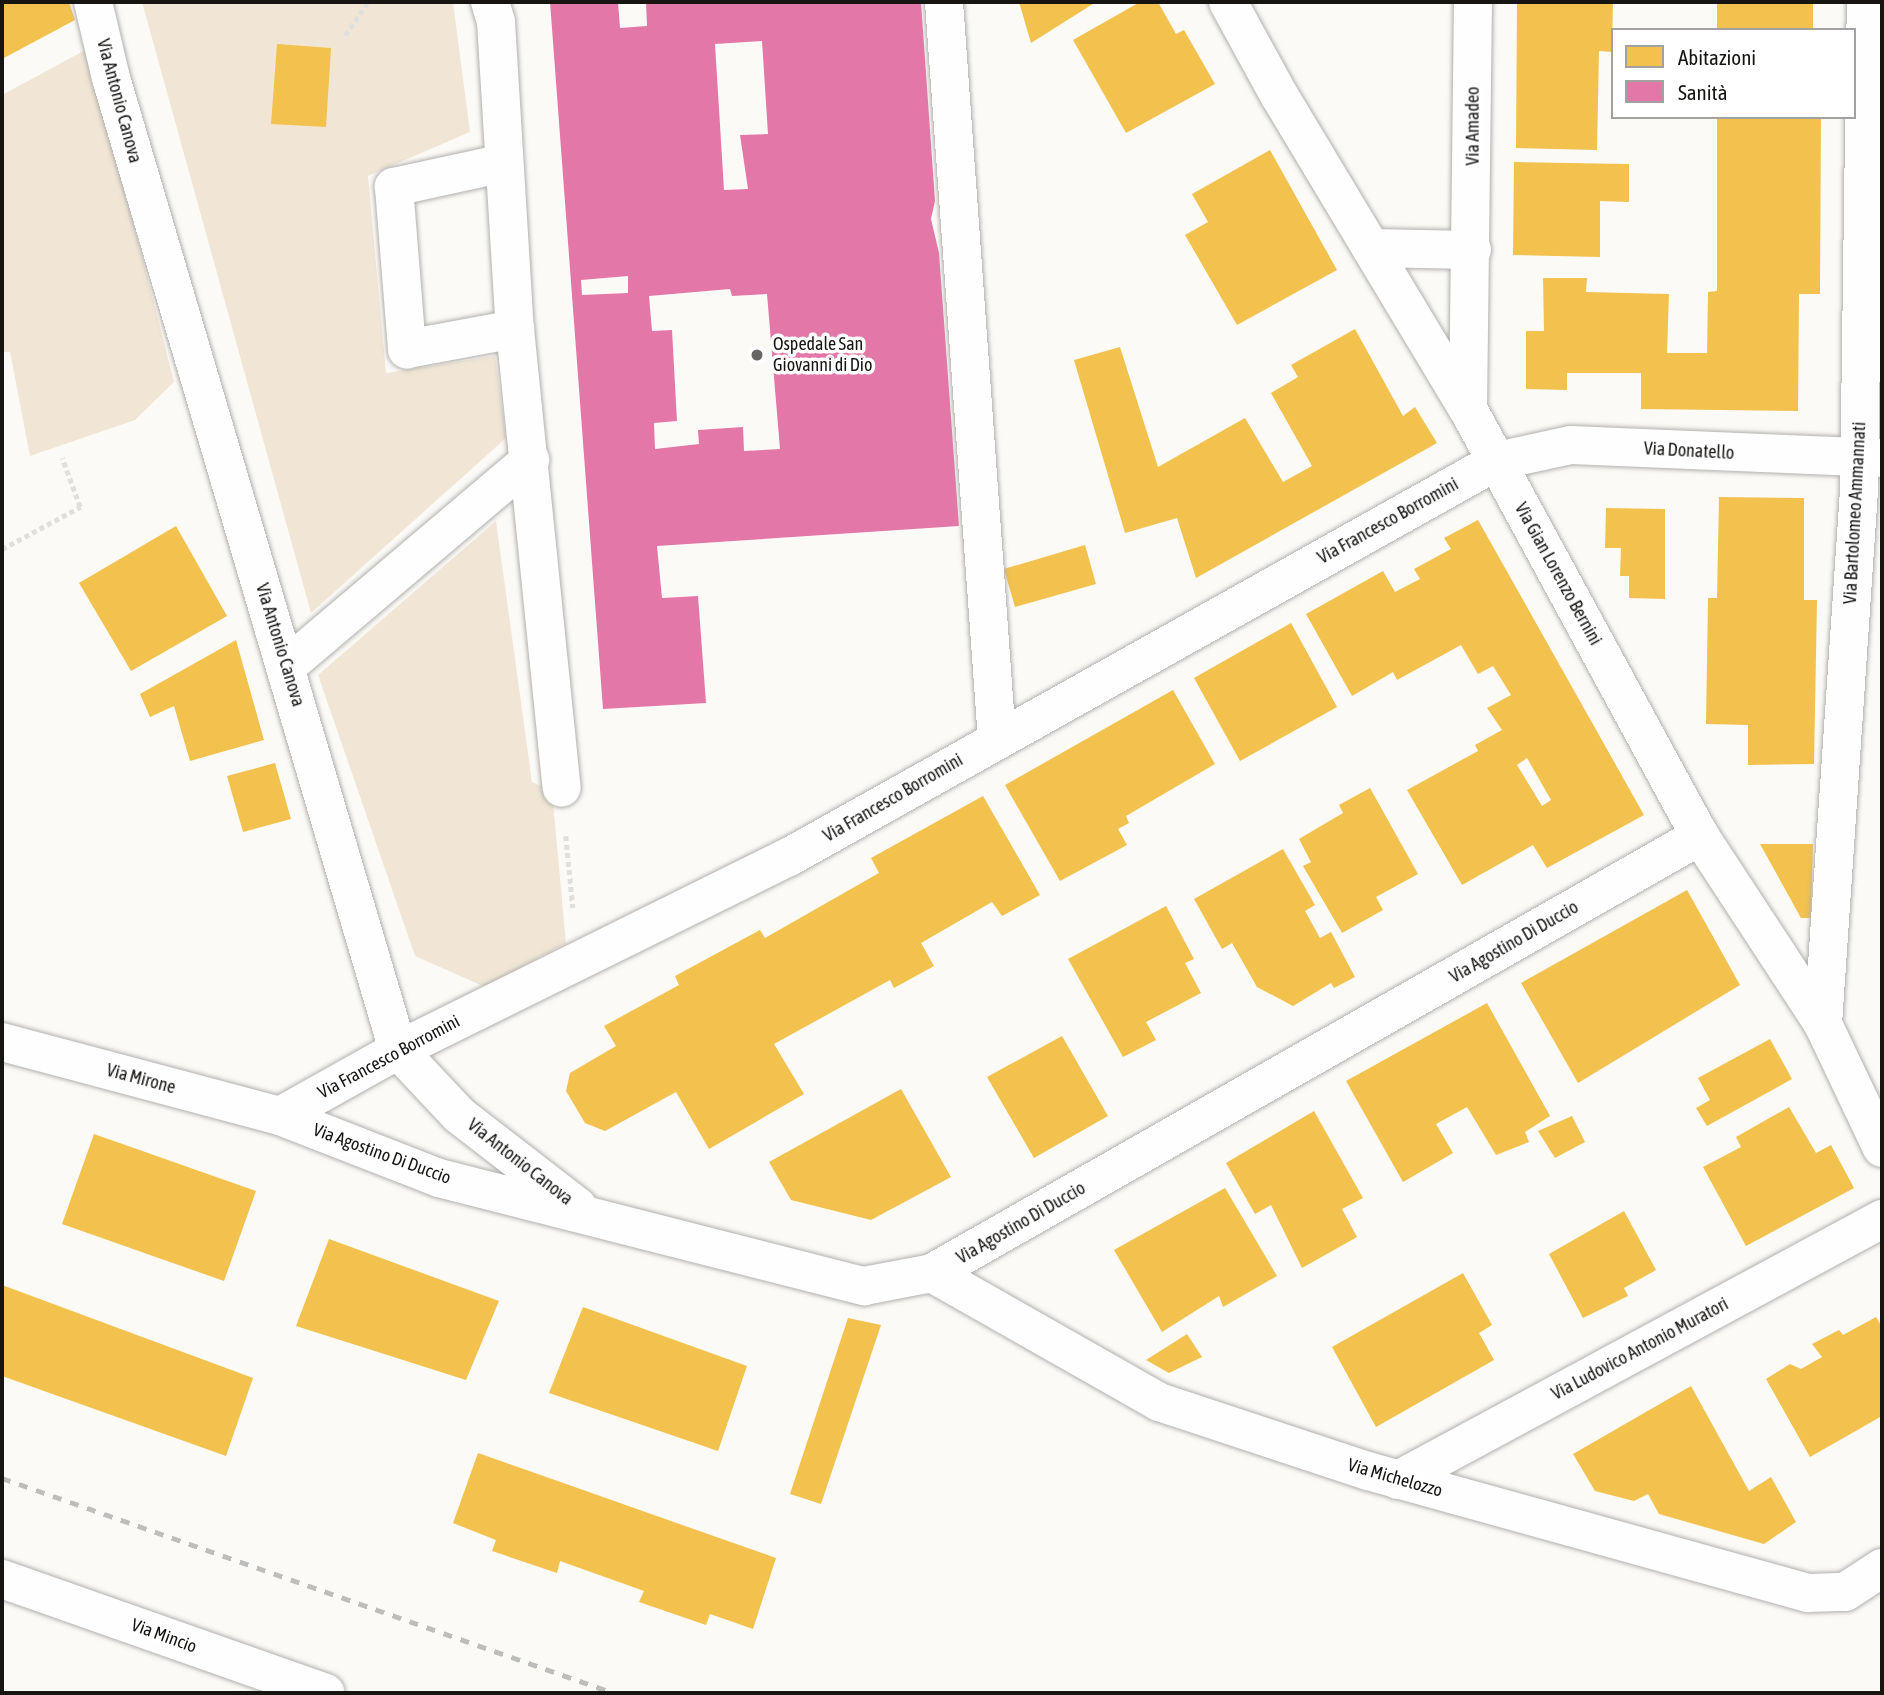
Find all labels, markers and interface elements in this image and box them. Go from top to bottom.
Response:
legend [1611,28,1856,119]
street label: Via Antonio Canova [92,37,146,165]
text: Abitazioni [1678,45,1756,69]
text: Sanità [1678,80,1727,104]
street label: Via Amadeo [1462,86,1484,166]
place label: Ospedale San Giovanni di Dio [773,334,872,376]
marker: Ospedale San Giovanni di Dio [747,345,767,365]
street label: Via Bartolomeo Ammannati [1839,421,1871,605]
street label: Via Donatello [1643,438,1735,464]
street label: Via Francesco Borromini [1314,473,1462,569]
street label: Via Gian Lorenzo Bernini [1510,499,1606,649]
street label: Via Antonio Canova [251,581,309,709]
street label: Via Francesco Borromini [819,749,967,847]
street label: Via Agostino Di Duccio [1446,896,1582,988]
street label: Via Francesco Borromini [314,1010,464,1104]
street label: Via Mirone [104,1059,178,1099]
street label: Via Antonio Canova [463,1114,577,1210]
street label: Via Agostino Di Duccio [310,1119,454,1189]
street label: Via Agostino Di Duccio [953,1177,1089,1269]
street label: Via Ludovico Antonio Muratori [1548,1293,1732,1405]
street label: Via Michelozzo [1345,1454,1445,1502]
street label: Via Mincio [128,1614,200,1658]

